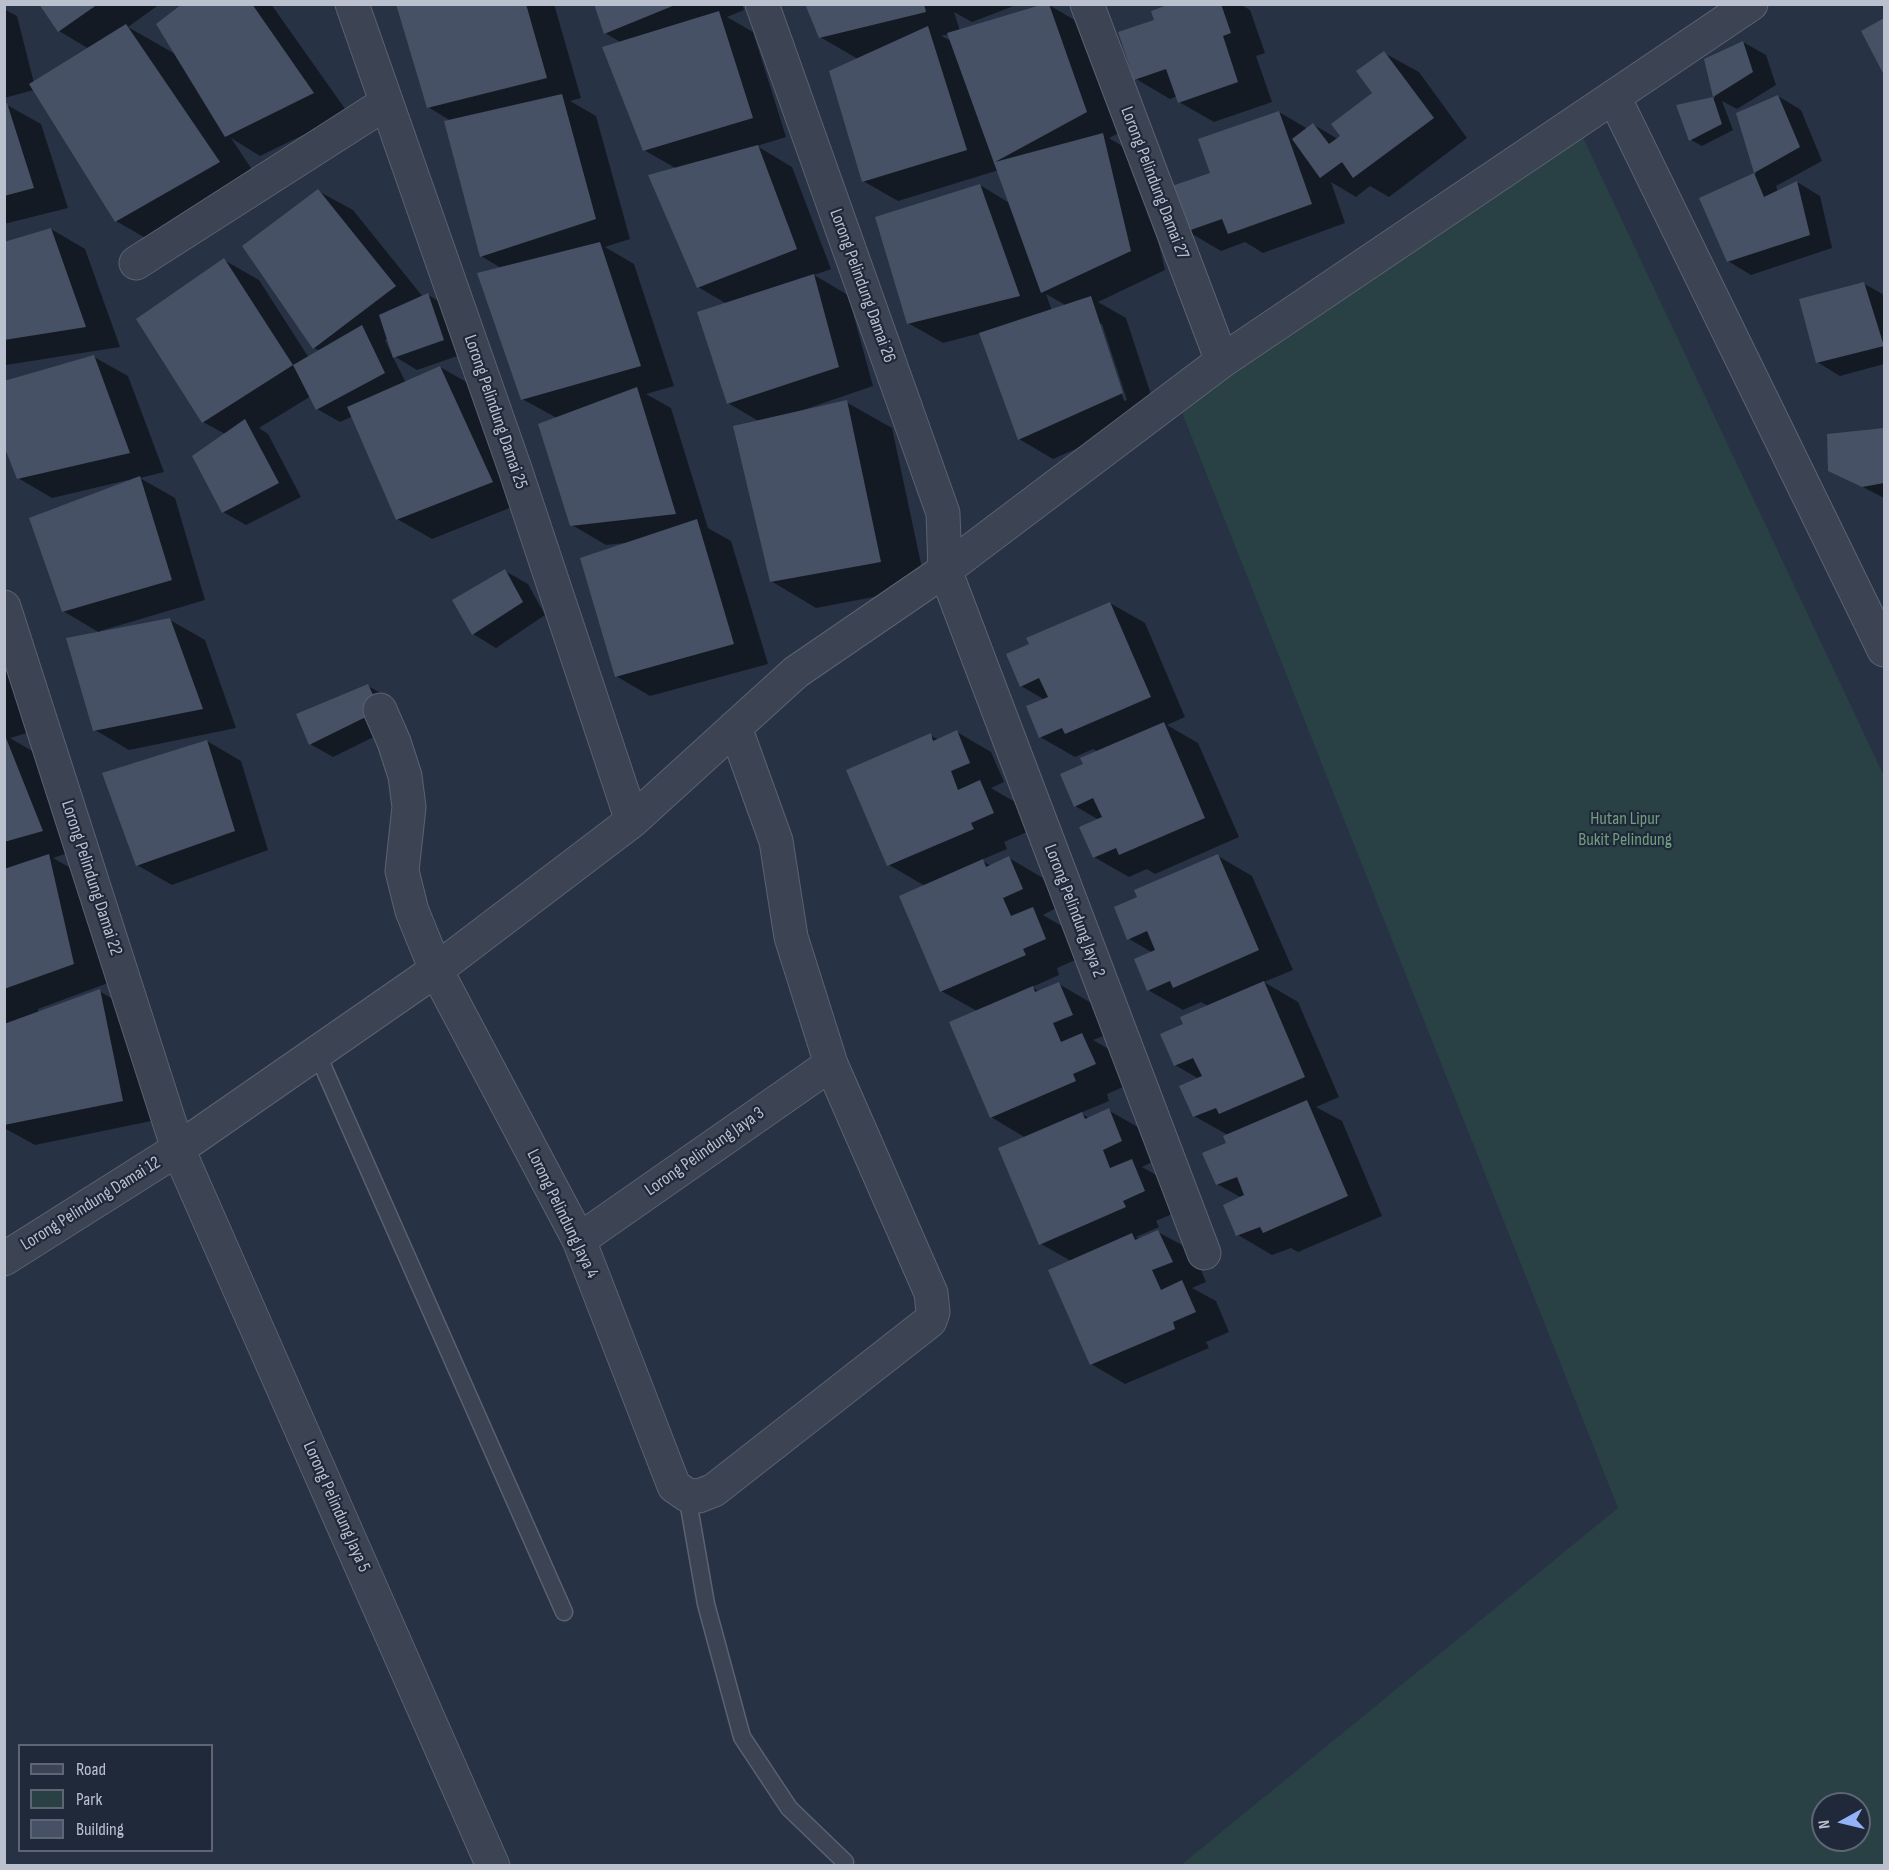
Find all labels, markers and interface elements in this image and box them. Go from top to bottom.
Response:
street label: Lorong Pelindung Damai 27 [1115,104,1193,262]
street label: Lorong Pelindung Damai 26 [824,206,900,366]
street label: Lorong Pelindung Damai 25 [459,332,531,492]
street label: Lorong Pelindung Damai 22 [56,798,126,958]
park label: Hutan Lipur Bukit Pelindung [1578,808,1672,850]
street label: Lorong Pelindung Jaya 2 [1039,841,1109,981]
street label: Lorong Pelindung Jaya 3 [641,1103,769,1201]
street label: Lorong Pelindung Jaya 4 [521,1146,603,1282]
street label: Lorong Pelindung Damai 12 [17,1152,165,1256]
street label: Lorong Pelindung Jaya 5 [298,1438,374,1576]
legend [18,1744,213,1852]
text: Road [76,1759,106,1780]
text: Park [76,1789,102,1810]
north arrow [1811,1792,1871,1852]
text: Building [76,1819,124,1840]
text: N [1815,1819,1835,1830]

